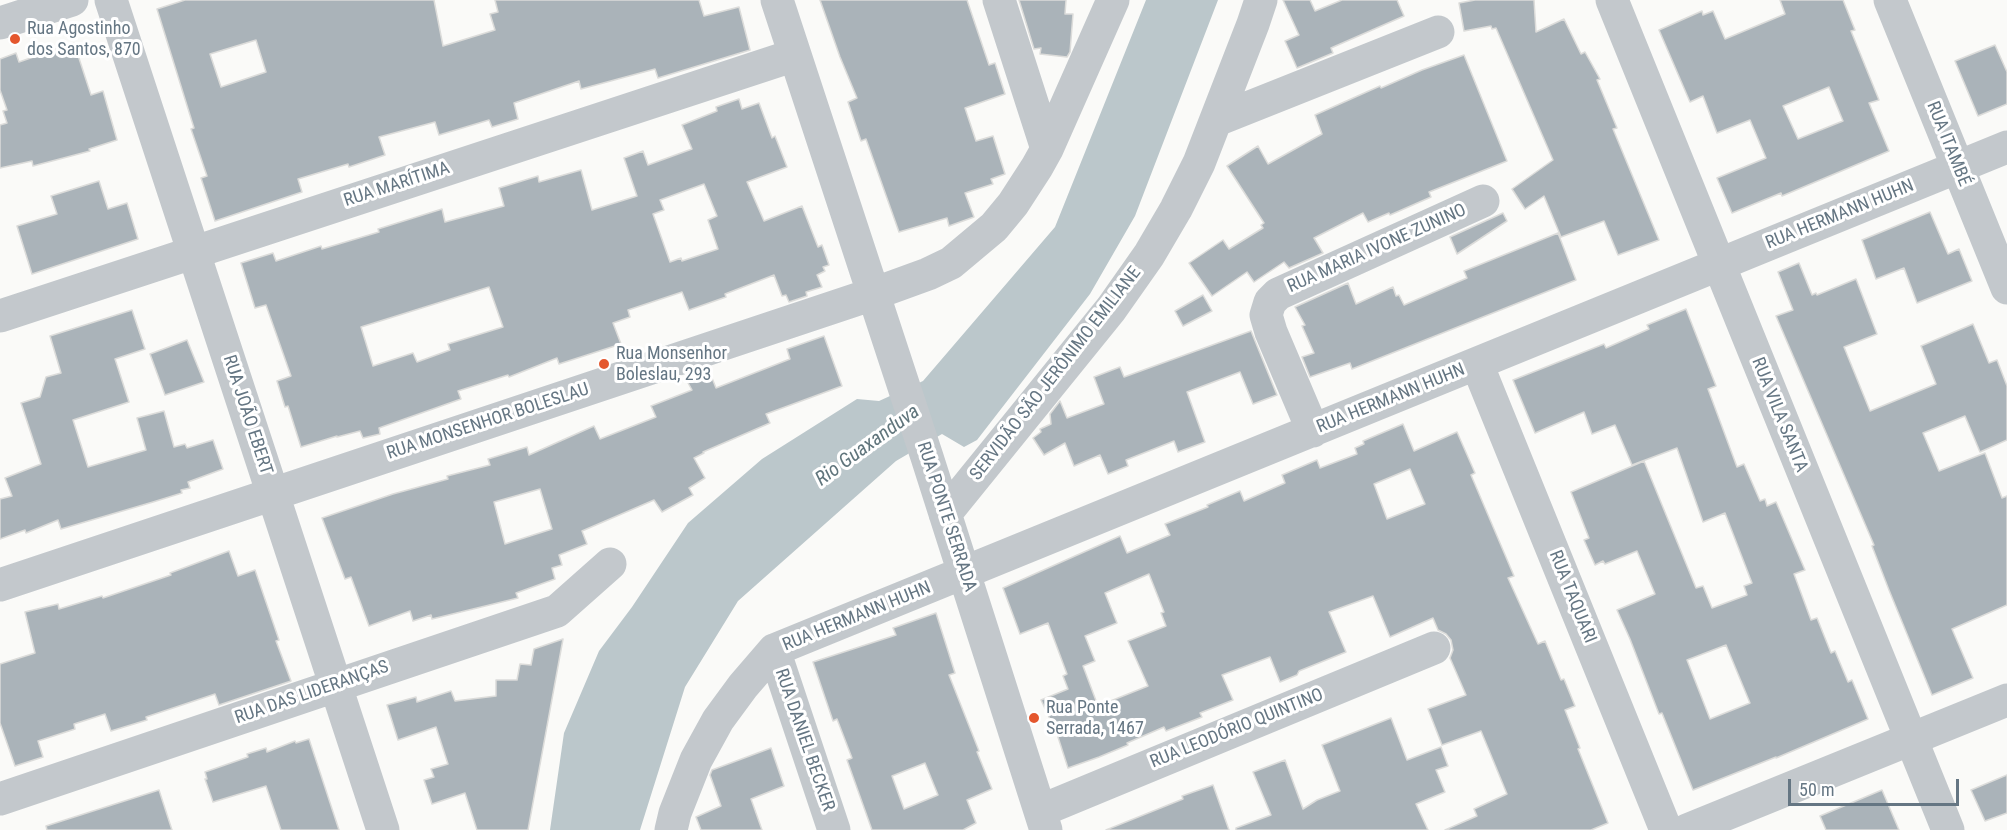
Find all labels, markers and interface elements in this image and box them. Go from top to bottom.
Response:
place label: Rua Agostinho dos Santos, 870 [27,18,141,60]
marker: Rua Agostinho dos Santos, 870 [8,32,22,46]
street label: RUA ITAMBÉ [1921,98,1975,190]
street label: RUA MARÍTIMA [341,158,453,212]
street label: RUA HERMANN HUHN [1763,175,1917,255]
street label: RUA MARIA IVONE ZUNINO [1284,200,1470,298]
street label: SERVIDÃO SÃO JERÔNIMO EMILIANE [966,263,1146,485]
place label: Rua Monsenhor Boleslau, 293 [616,343,727,386]
street label: RUA JOÃO EBERT [217,352,277,478]
street label: RUA VILA SANTA [1746,355,1812,475]
marker: Rua Monsenhor Boleslau, 293 [597,357,611,371]
street label: RUA HERMANN HUHN [1314,359,1468,439]
street label: RUA MONSENHOR BOLESLAU [384,379,592,465]
water label: Rio Guaxanduva [811,400,925,492]
street label: RUA PONTE SERRADA [912,439,980,595]
street label: RUA TAQUARI [1544,547,1600,647]
street label: RUA HERMANN HUHN [780,577,934,657]
street label: RUA DAS LIDERANÇAS [232,657,392,729]
street label: RUA DANIEL BECKER [770,666,838,814]
street label: RUA LEODÓRIO QUINTINO [1147,684,1327,774]
place label: Rua Ponte Serrada, 1467 [1046,697,1144,740]
marker: Rua Ponte Serrada, 1467 [1027,711,1041,725]
scale bar [1791,767,1962,805]
text: 50 m [1799,779,1834,800]

